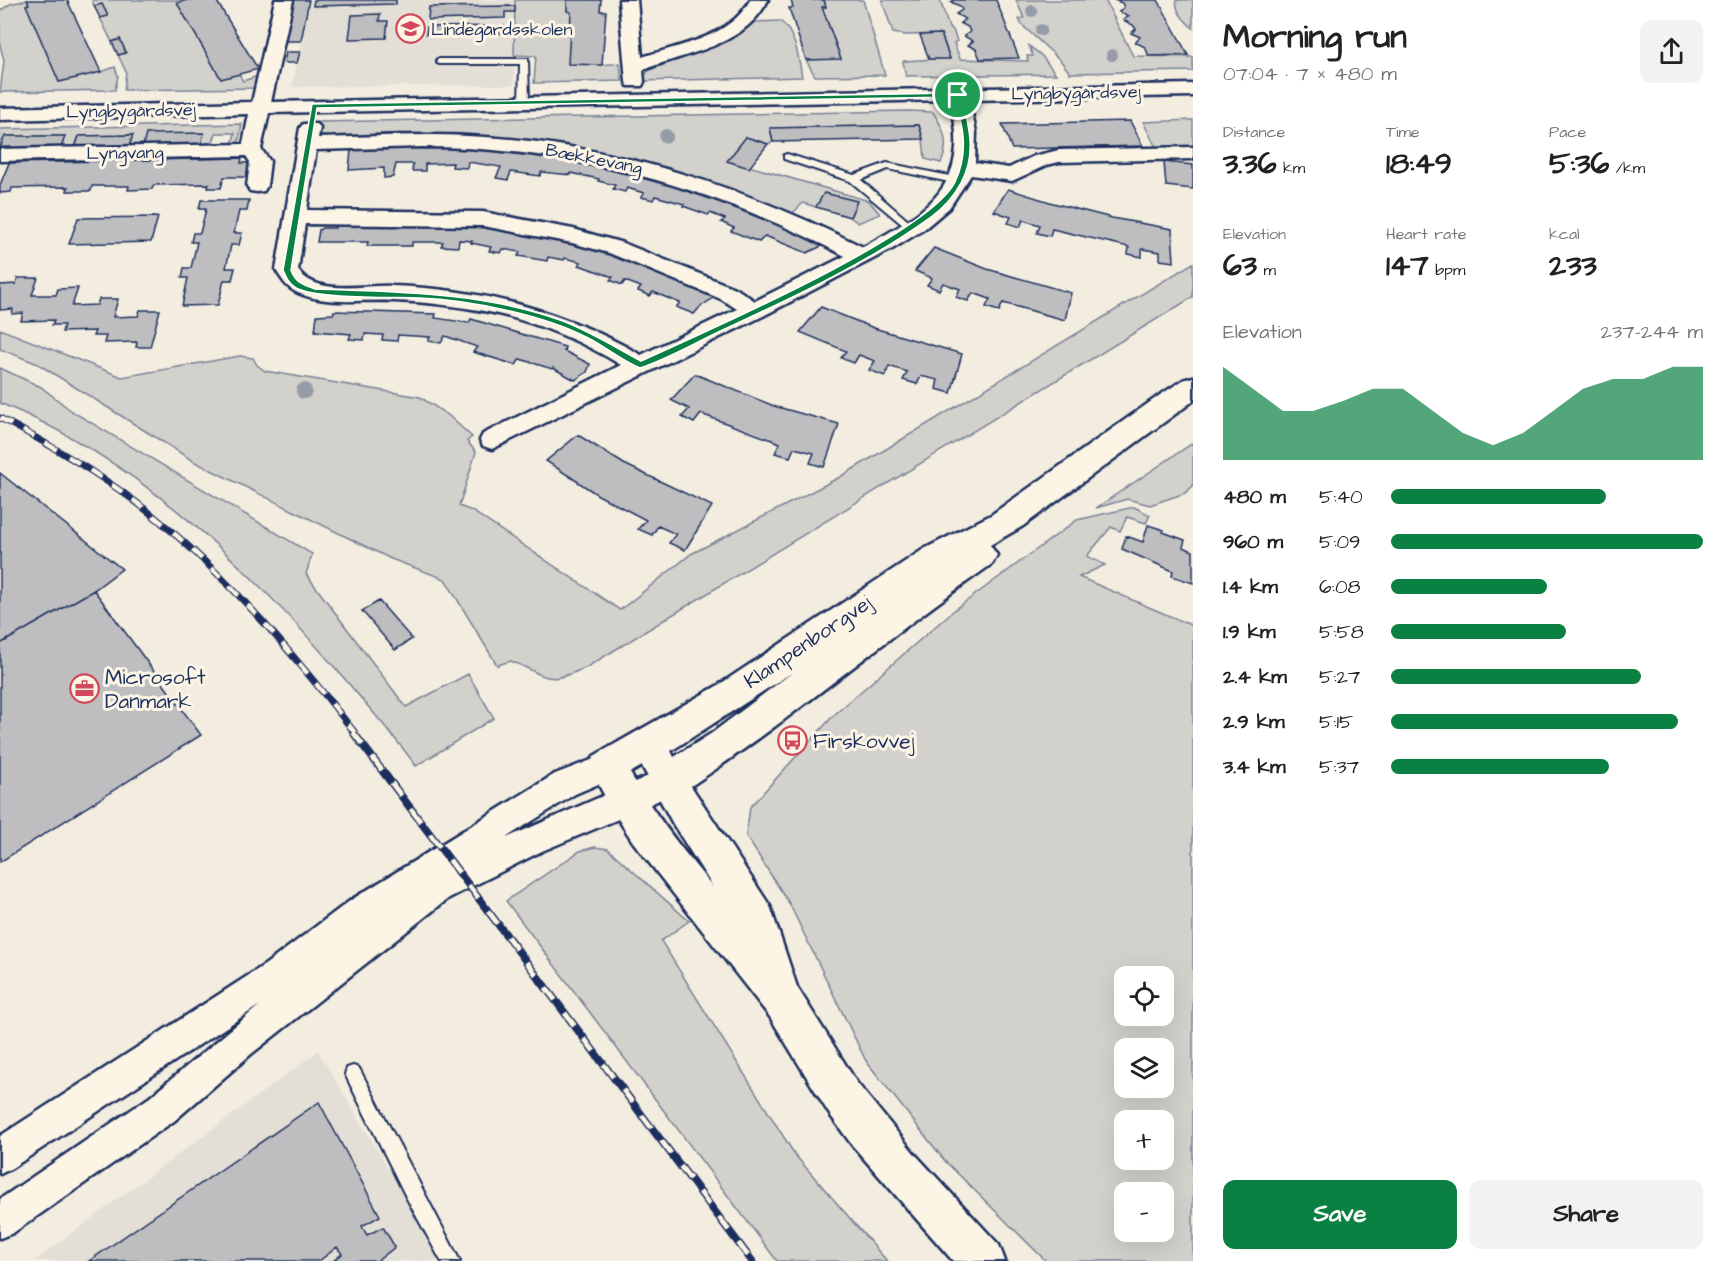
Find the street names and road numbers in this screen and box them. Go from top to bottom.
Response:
street label: Lyngbygårdsvej [1011,79,1142,108]
street label: Lyngbygårdsvej [66,97,197,126]
street label: Bækkevang [543,137,645,182]
street label: Lyngvang [86,140,164,167]
street label: Klampenborgvej [738,588,879,697]

